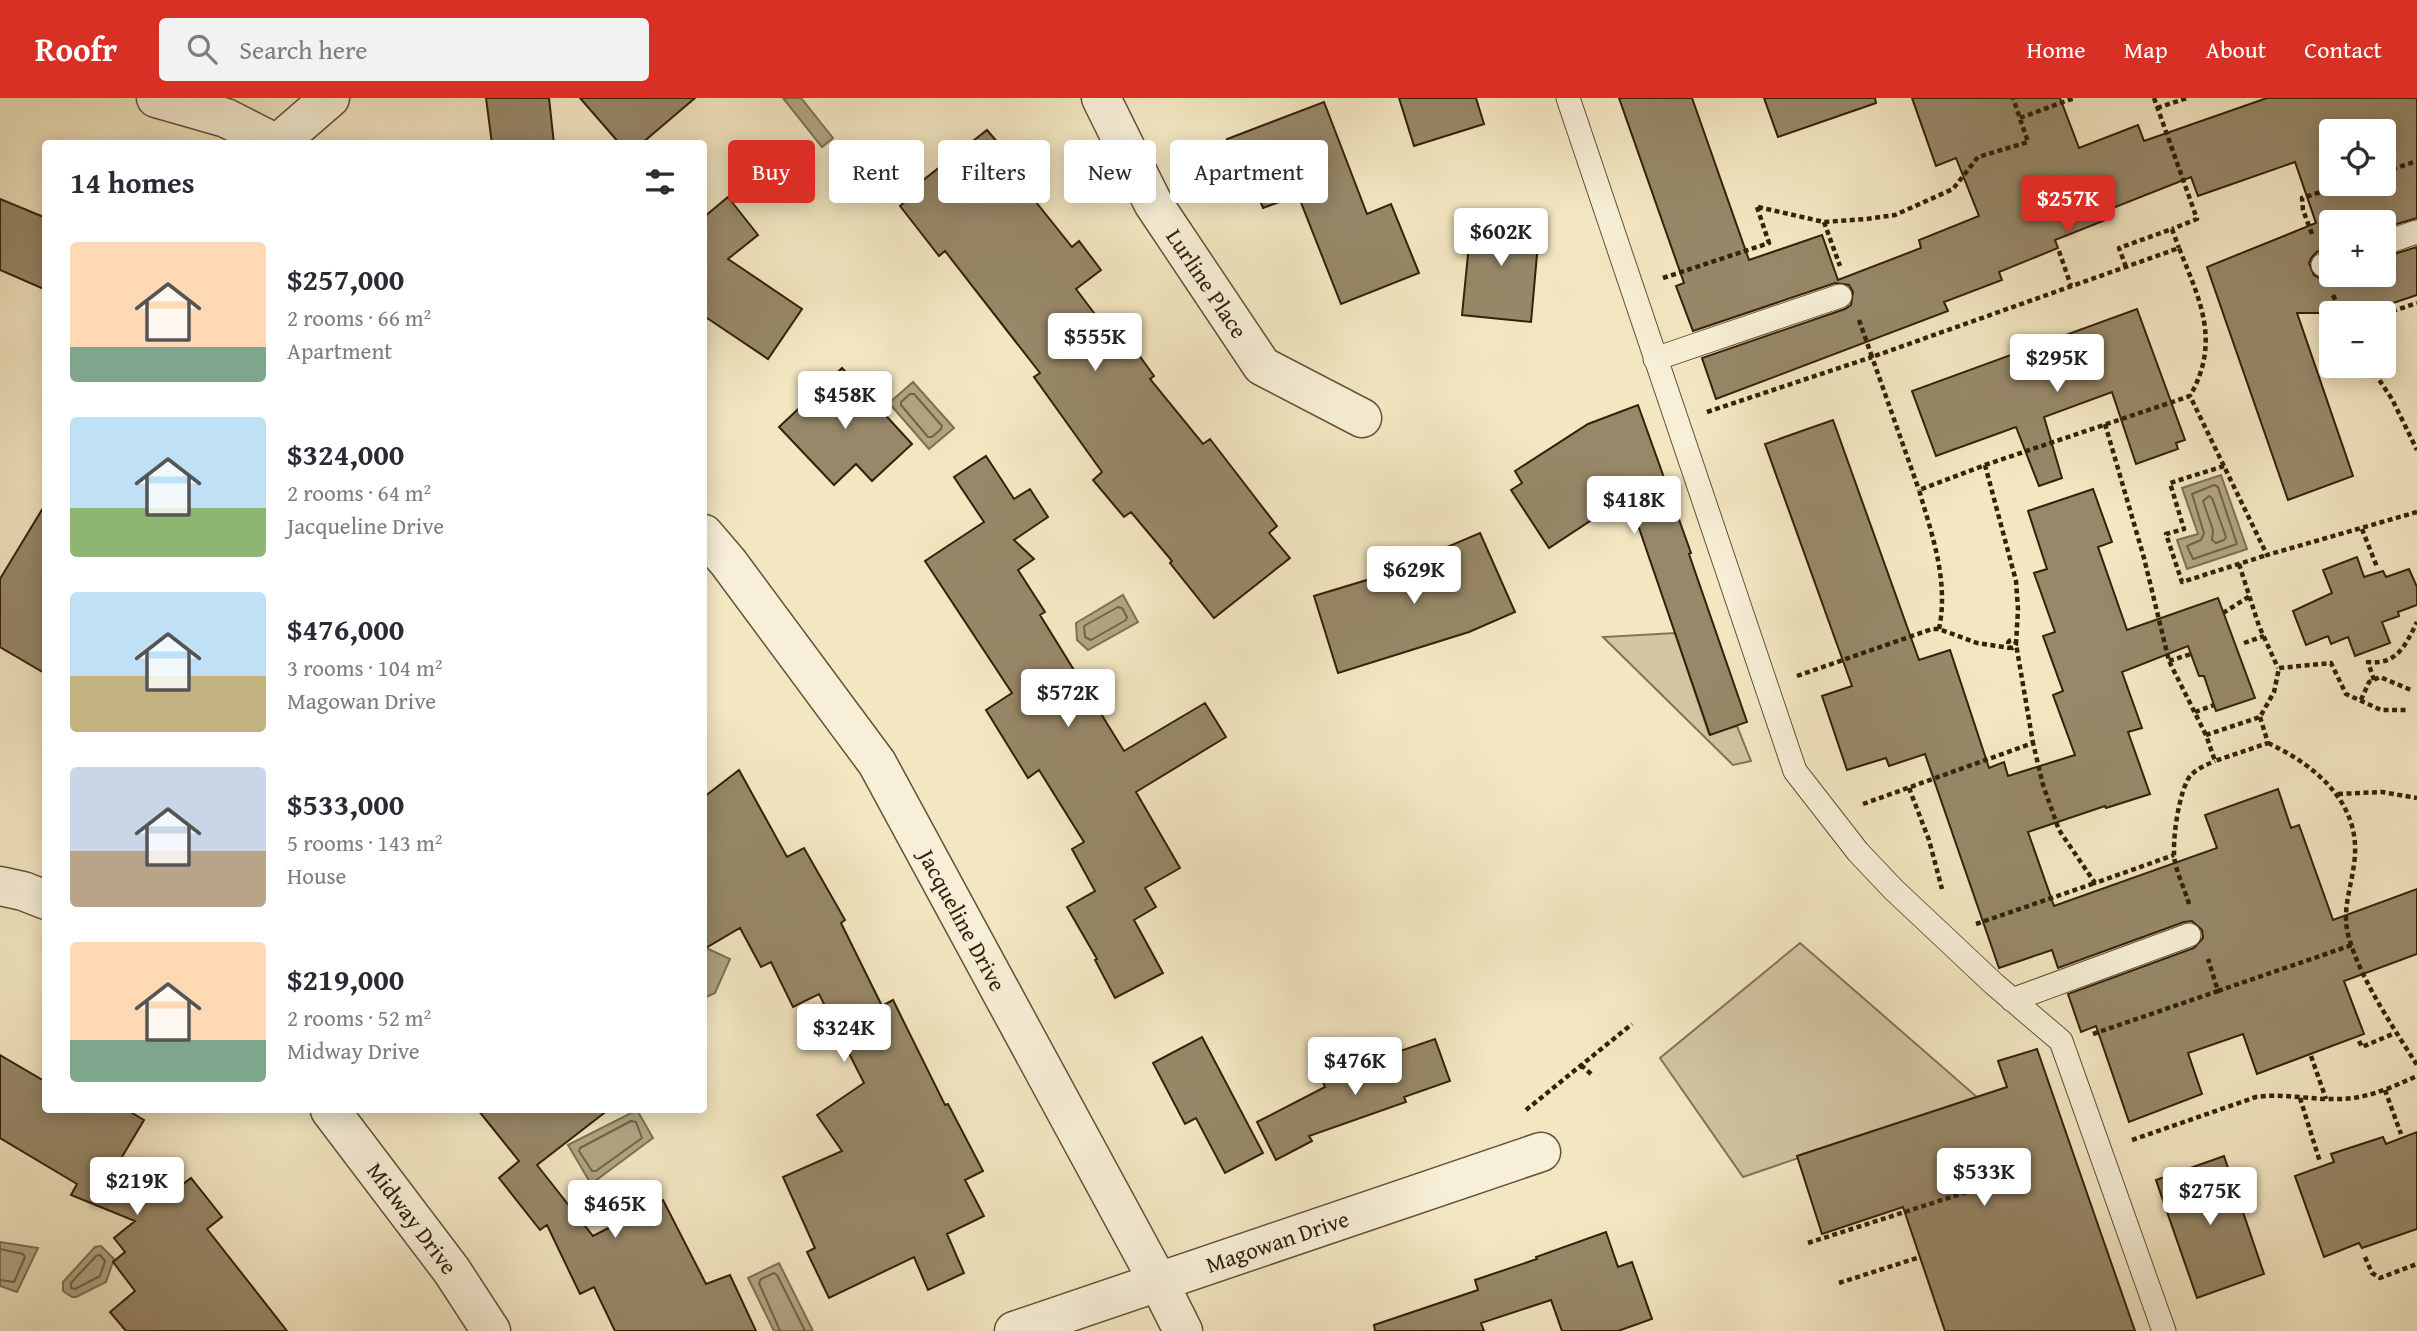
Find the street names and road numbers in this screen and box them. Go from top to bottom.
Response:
street label: Lurline Place [1159,222,1256,345]
street label: Jacqueline Drive [909,841,1015,997]
street label: Midway Drive [359,1155,466,1281]
street label: Magowan Drive [1201,1202,1353,1281]

